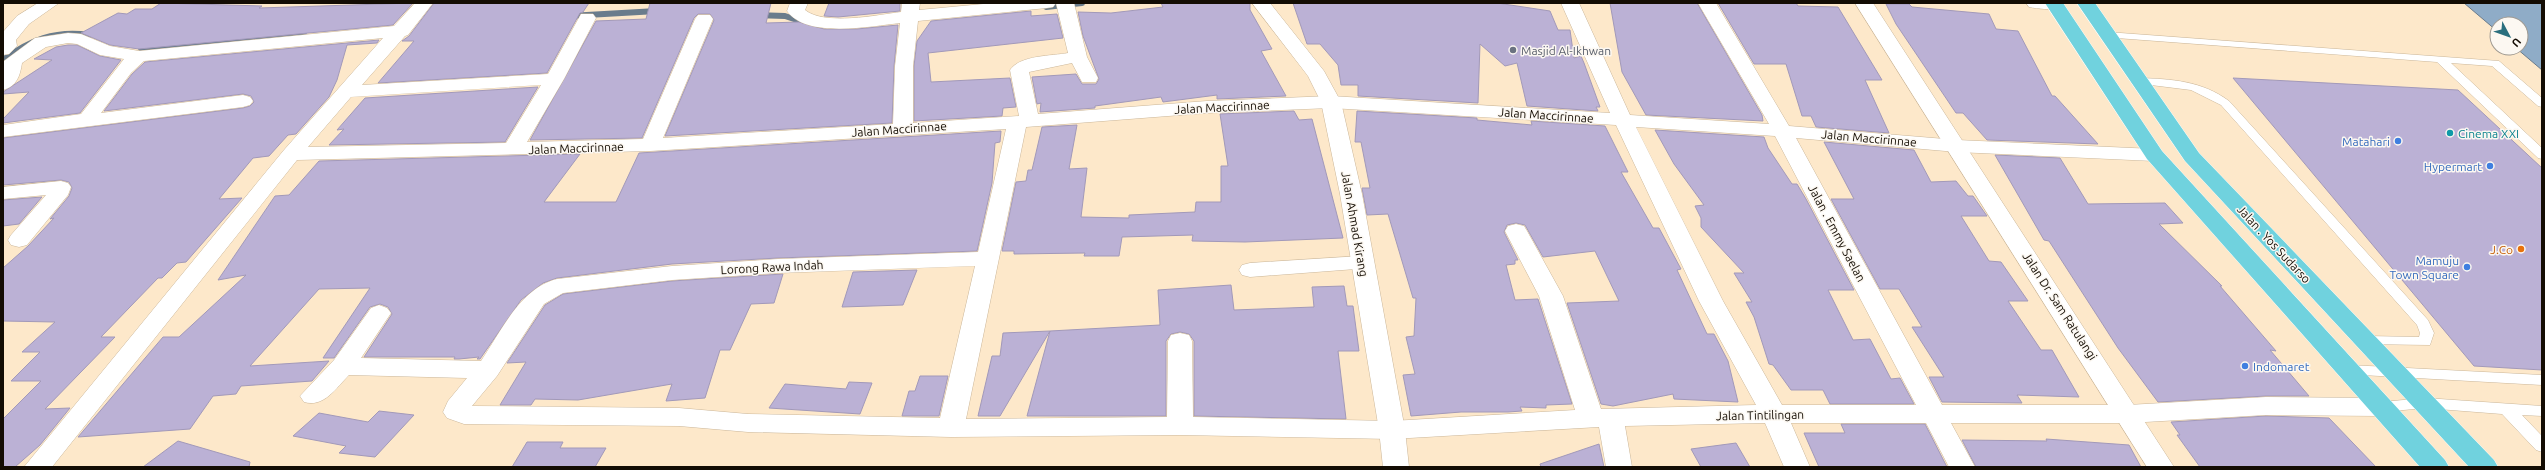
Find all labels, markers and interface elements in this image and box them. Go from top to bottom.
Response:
north arrow [2489,16,2529,56]
text: U [2509,36,2524,49]
place label: Masjid Al-Ikhwan [1521,44,1611,57]
marker: Masjid Al-Ikhwan [1508,45,1518,55]
street label: Jalan Maccirinnae [1174,98,1270,116]
street label: Jalan Maccirinnae [1498,105,1594,125]
street label: Jalan Maccirinnae [851,119,947,139]
street label: Jalan Maccirinnae [1821,127,1917,149]
place label: Cinema XXI [2458,127,2519,140]
marker: Cinema XXI [2445,128,2455,138]
place label: Matahari [2342,135,2390,148]
marker: Matahari [2393,136,2403,146]
street label: Jalan Maccirinnae [528,140,624,156]
place label: Hypermart [2424,160,2482,173]
marker: Hypermart [2485,161,2495,171]
street label: Jalan Ahmad Kirang [1339,170,1371,278]
street label: Jalan . Emmy Saelan [1806,182,1868,284]
street label: Jalan . Yos Sudarso [2235,203,2313,285]
place label: J.Co [2490,243,2513,256]
marker: J.Co [2516,244,2526,254]
street label: Jalan Dr. Sam Ratulangi [2020,250,2100,362]
place label: Mamuju Town Square [2389,254,2459,281]
street label: Lorong Rawa Indah [720,258,824,276]
marker: Mamuju Town Square [2462,262,2472,272]
place label: Indomaret [2253,360,2310,373]
marker: Indomaret [2240,361,2250,371]
street label: Jalan Tintilingan [1716,408,1804,422]

